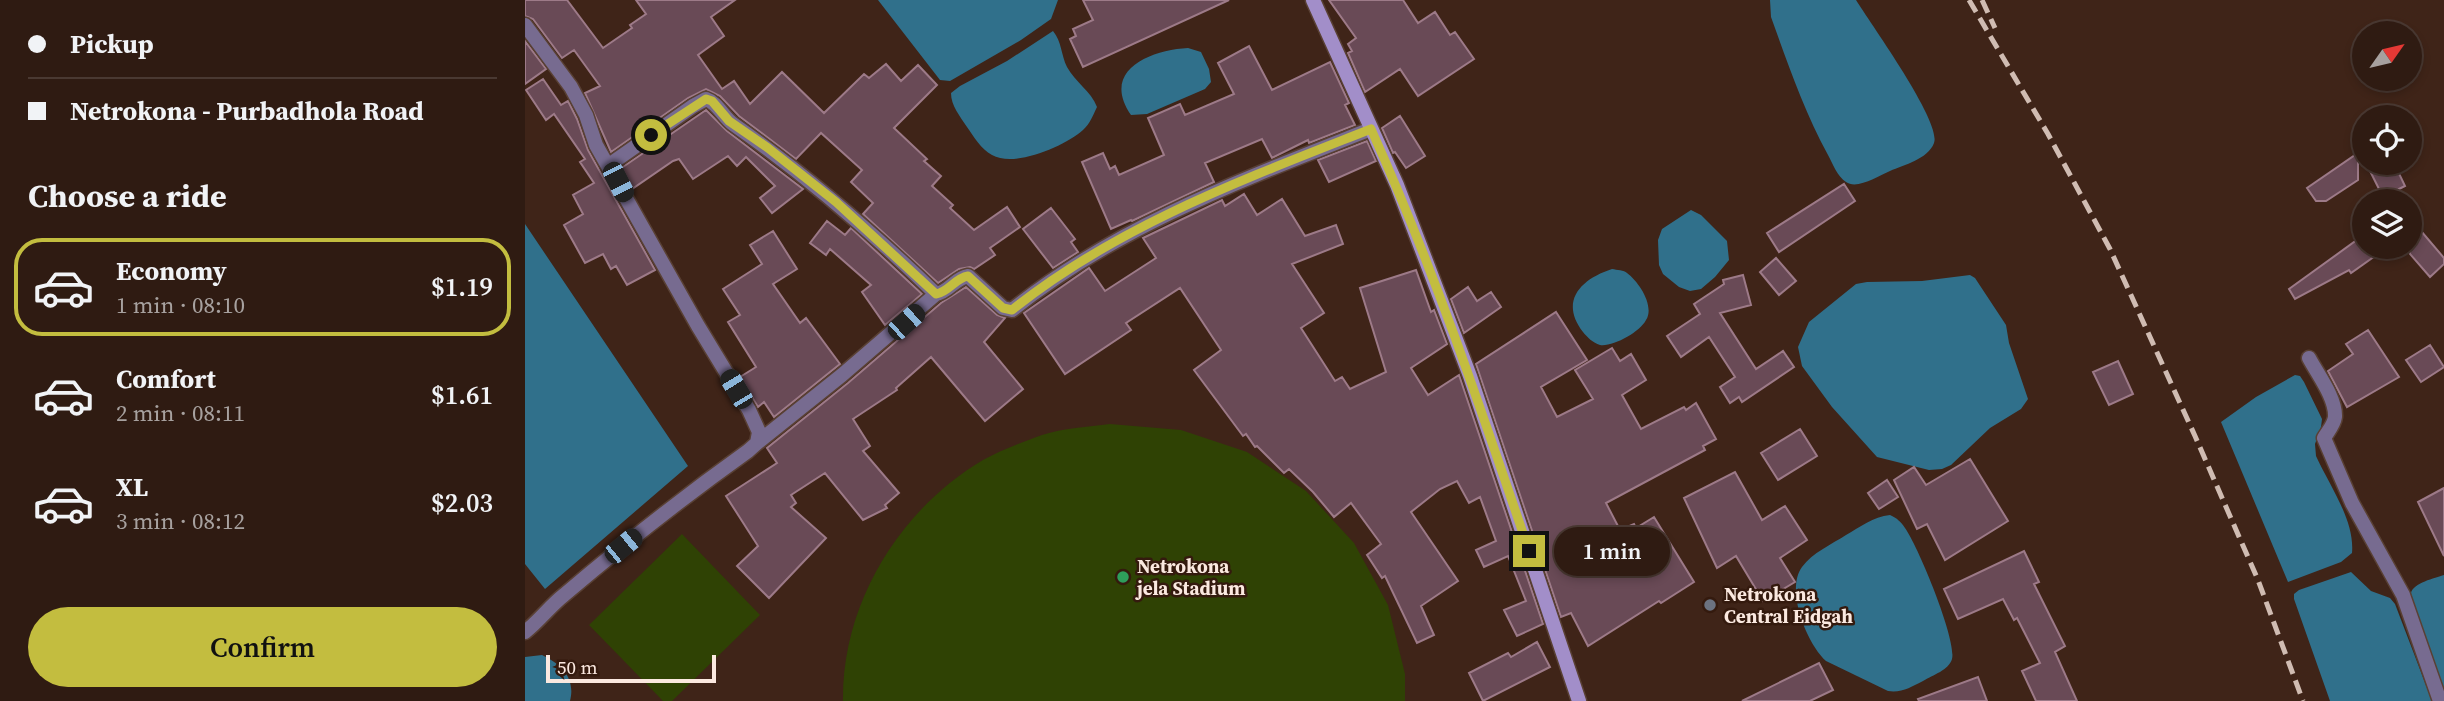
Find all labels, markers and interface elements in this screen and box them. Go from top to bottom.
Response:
north arrow [2352,21,2422,91]
map controls [2352,21,2422,259]
text: Pickup [70,26,154,62]
text: Netrokona - Purbadhola Road [70,93,424,129]
button: locate [2352,105,2422,175]
route start [635,119,667,151]
car [600,159,637,205]
text: Choose a ride [28,174,227,218]
button: layers [2352,189,2422,259]
text: Economy [116,253,227,289]
icon: car [32,256,95,319]
text: $1.19 [431,269,493,305]
text: 1 min · 08:10 [116,289,245,321]
car [884,300,929,344]
text: Comfort [116,361,216,397]
icon: car [32,364,95,427]
car [717,366,756,412]
text: $1.61 [431,377,493,413]
text: 2 min · 08:11 [116,397,245,429]
text: XL [116,469,148,505]
icon: car [32,472,95,535]
text: $2.03 [431,485,493,521]
text: 3 min · 08:12 [116,505,245,537]
car [601,525,646,567]
callout: 1 min [1553,526,1669,576]
route end [1513,535,1545,567]
text: 1 min [1582,535,1642,567]
place label: Netrokona jela Stadium [1135,553,1246,601]
marker: Netrokona jela Stadium [1115,569,1131,585]
place label: Netrokona Central Eidgah [1724,581,1853,629]
marker: Netrokona Central Eidgah [1702,597,1718,613]
button: Confirm [28,607,497,687]
scale bar [546,652,716,684]
text: 50 m [557,654,598,680]

